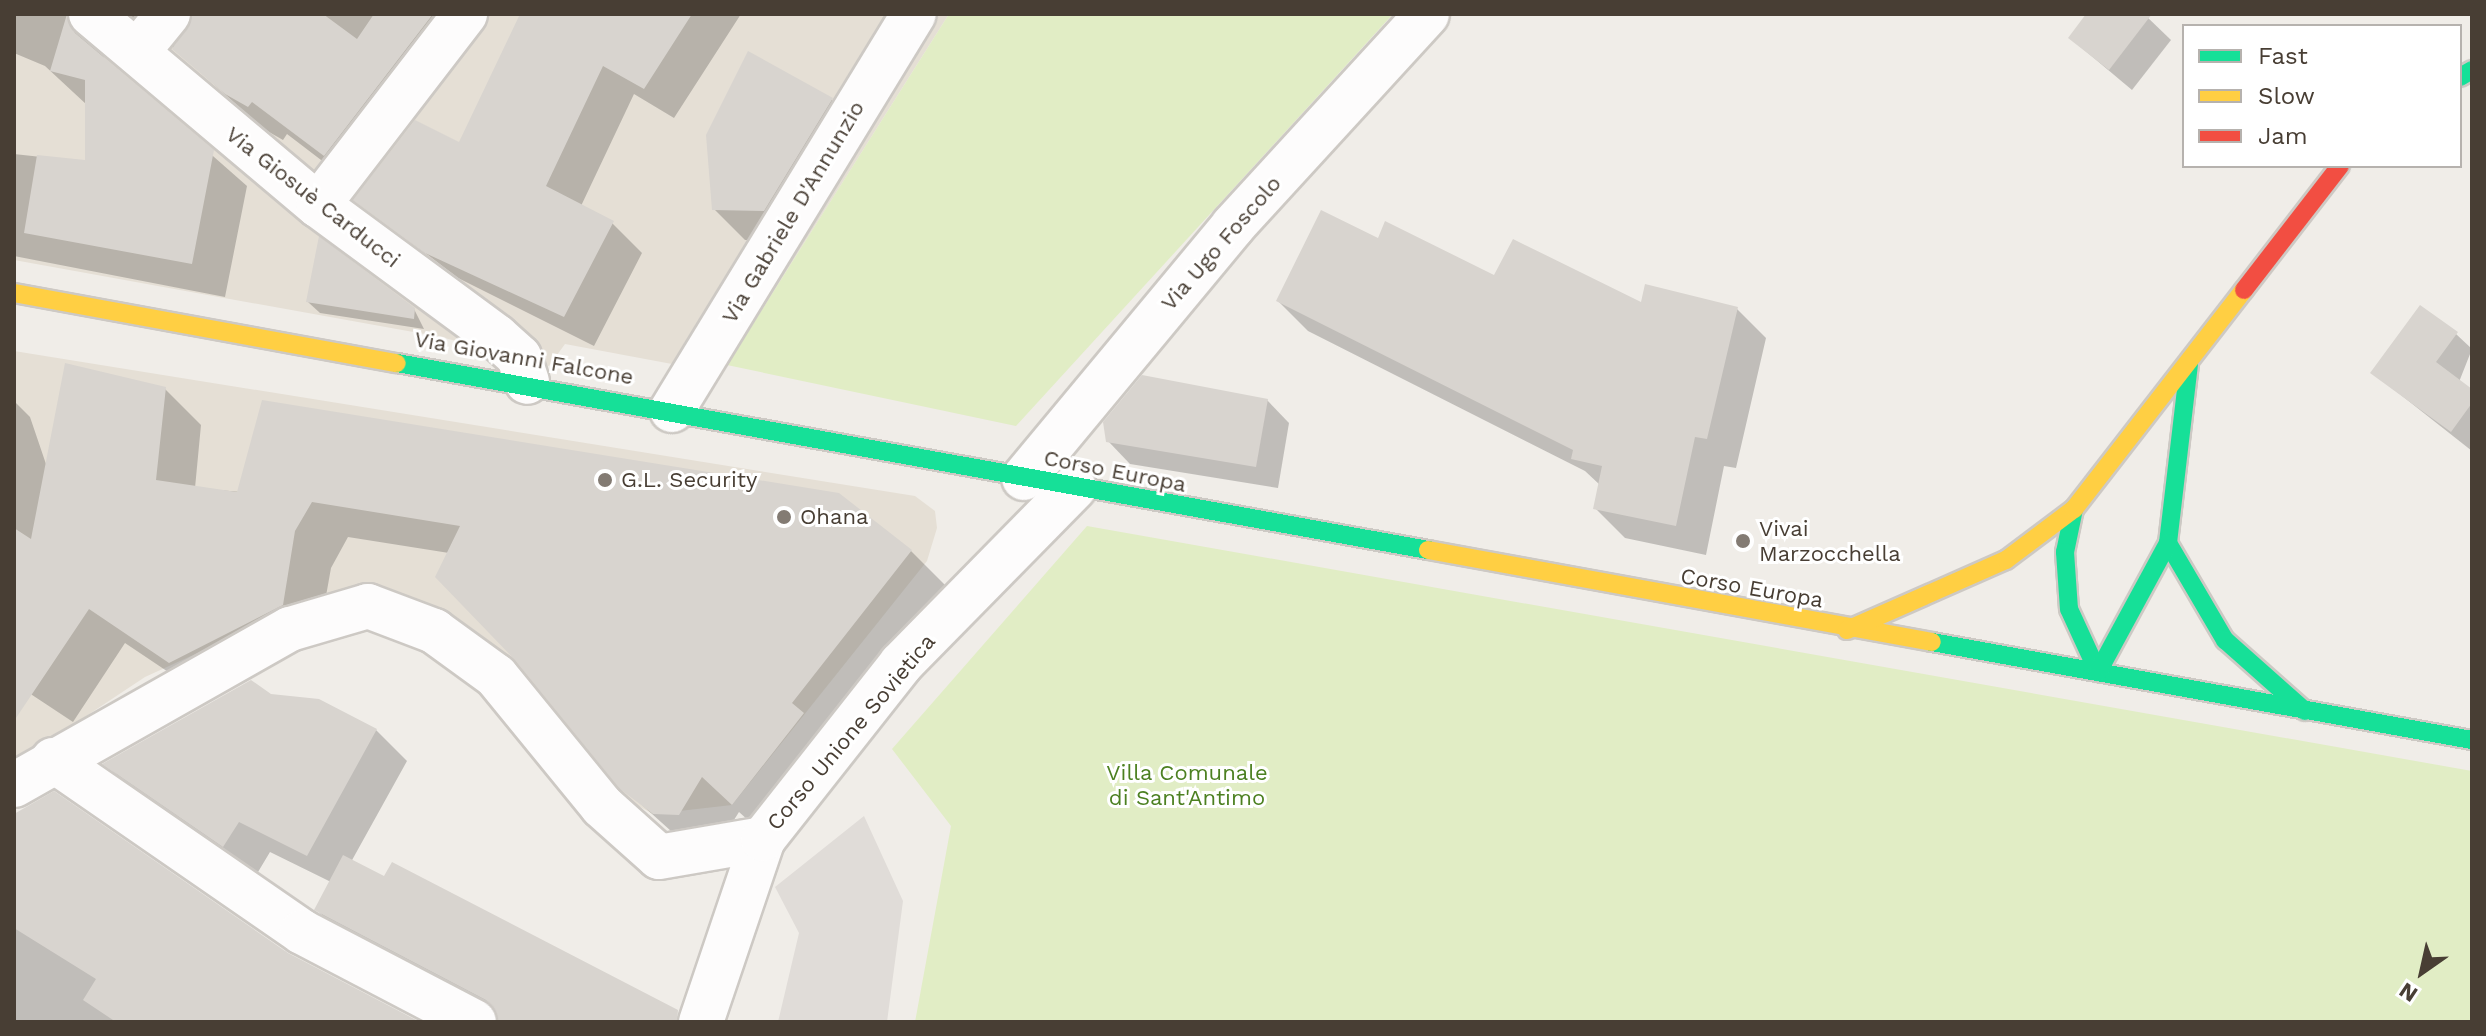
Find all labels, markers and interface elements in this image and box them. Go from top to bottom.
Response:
legend [2182,24,2462,168]
text: Fast [2258,42,2308,70]
text: Slow [2258,82,2315,110]
street label: Via Gabriele D'Annunzio [716,96,870,328]
street label: Via Giosuè Carducci [220,121,406,273]
text: Jam [2258,122,2308,150]
street label: Via Ugo Foscolo [1155,170,1287,316]
street label: Via Giovanni Falcone [412,326,636,390]
street label: Corso Europa [1042,444,1188,498]
place label: G.L. Security [621,467,757,493]
marker: G.L. Security [596,471,614,489]
place label: Ohana [800,504,868,530]
marker: Ohana [775,508,793,526]
place label: Vivai Marzocchella [1759,515,1901,566]
marker: Vivai Marzocchella [1734,532,1752,550]
street label: Corso Europa [1679,562,1825,614]
street label: Corso Unione Sovietica [761,629,941,835]
park label: Villa Comunale di Sant'Antimo [1106,759,1268,810]
north arrow [2382,932,2462,1012]
text: N [2395,977,2422,1007]

